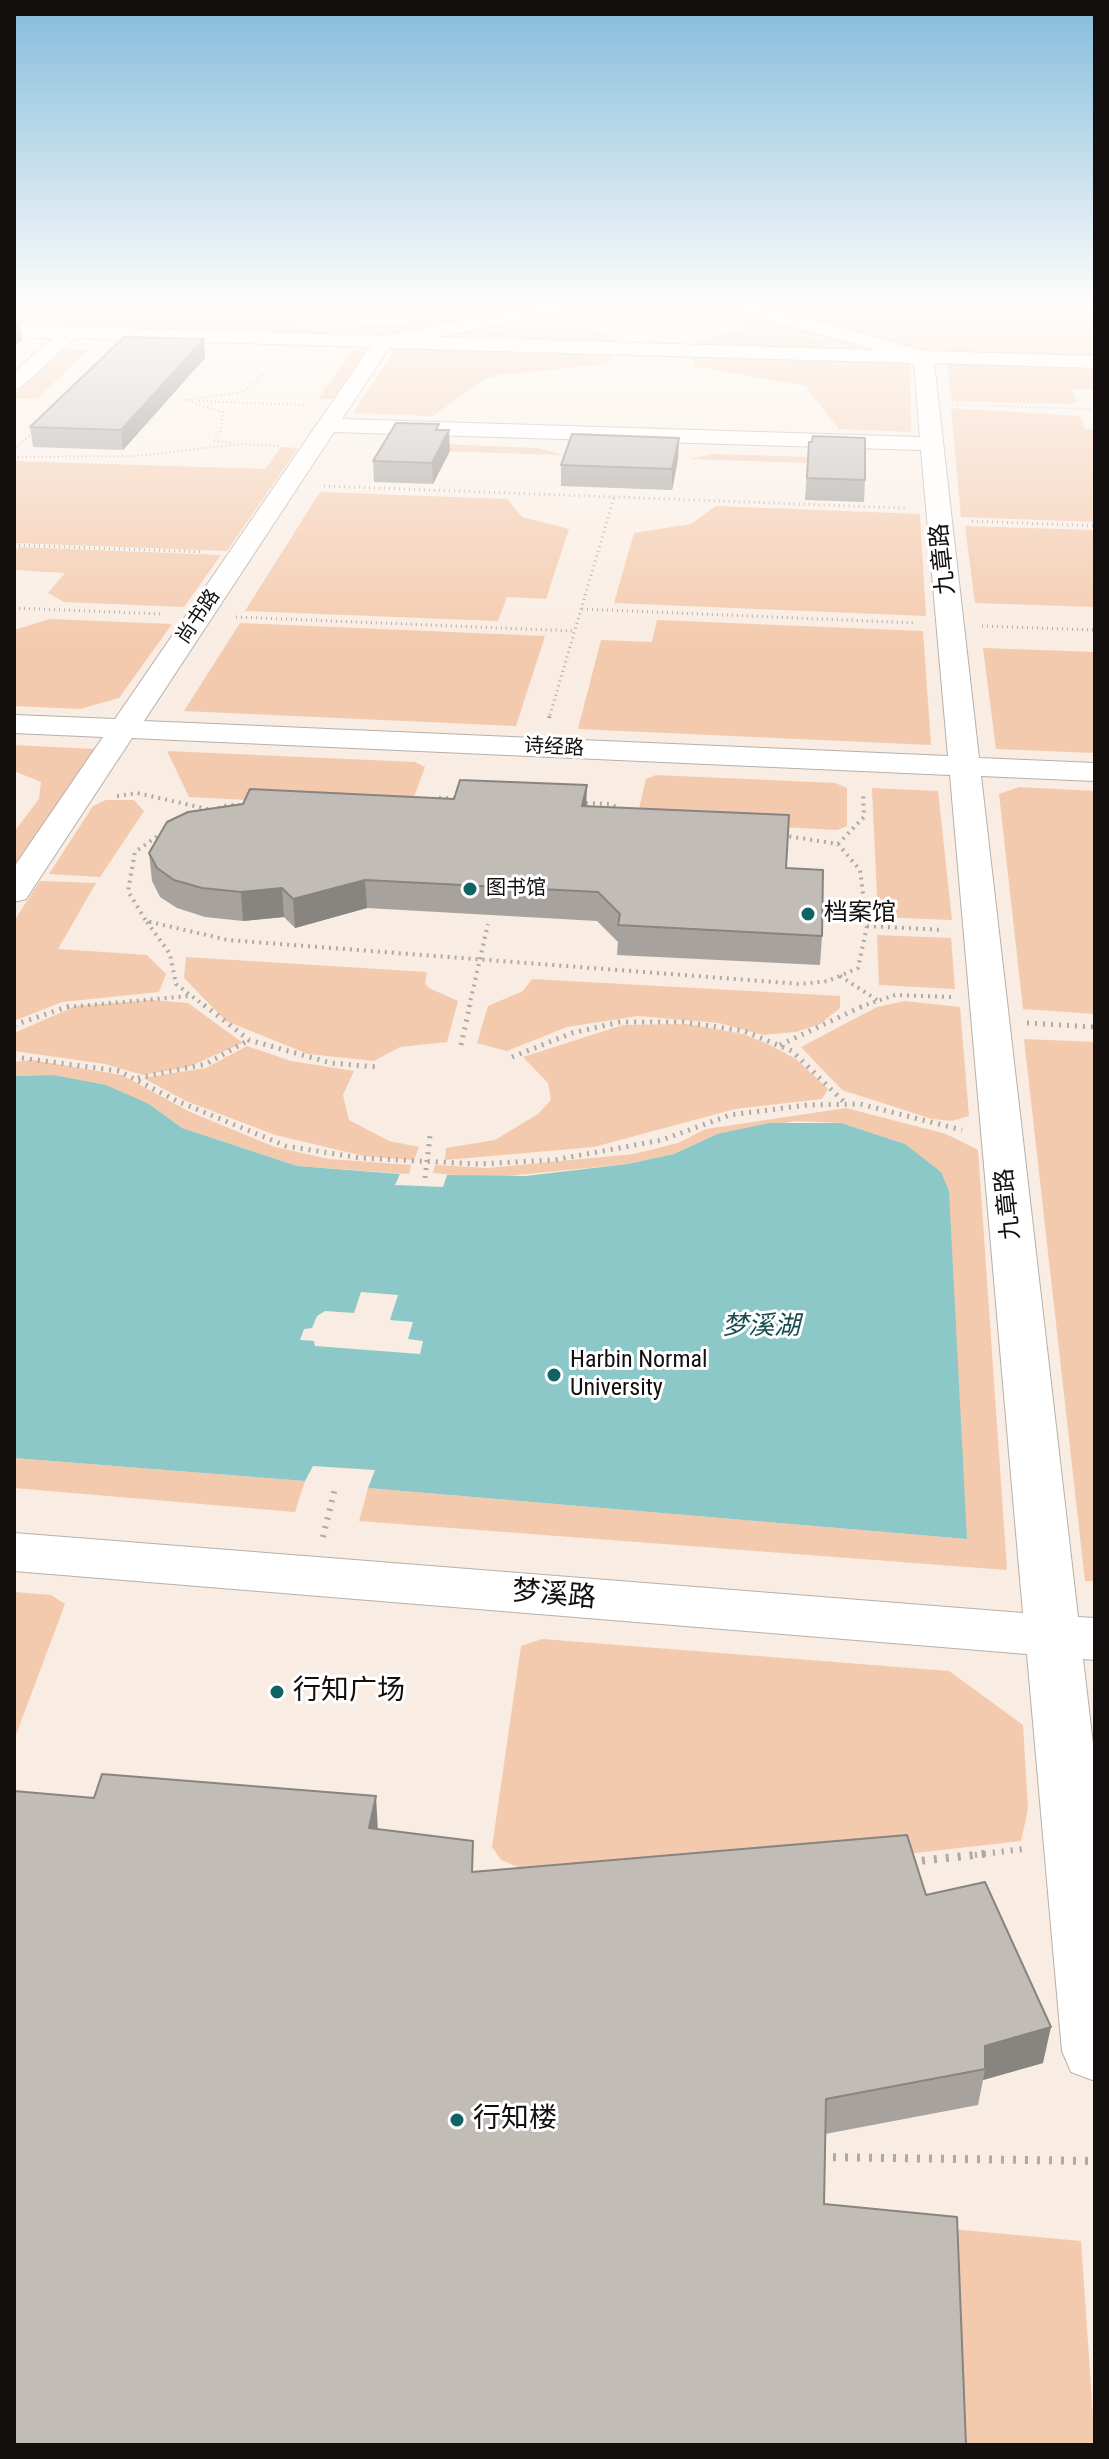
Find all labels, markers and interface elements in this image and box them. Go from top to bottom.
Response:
street label: 九章路 [926,522,962,596]
street label: 尚书路 [172,585,226,649]
street label: 诗经路 [523,734,585,762]
place label: 图书馆 [486,877,546,901]
marker: 图书馆 [461,880,479,898]
place label: 档案馆 [824,900,896,928]
marker: 档案馆 [799,905,817,923]
street label: 九章路 [991,1167,1027,1241]
water label: 梦溪湖 [722,1311,800,1343]
place label: Harbin Normal University [570,1347,707,1403]
marker: Harbin Normal University [545,1366,563,1384]
street label: 梦溪路 [511,1576,597,1616]
place label: 行知广场 [293,1675,405,1709]
marker: 行知广场 [268,1683,286,1701]
place label: 行知楼 [473,2103,557,2137]
marker: 行知楼 [448,2111,466,2129]

